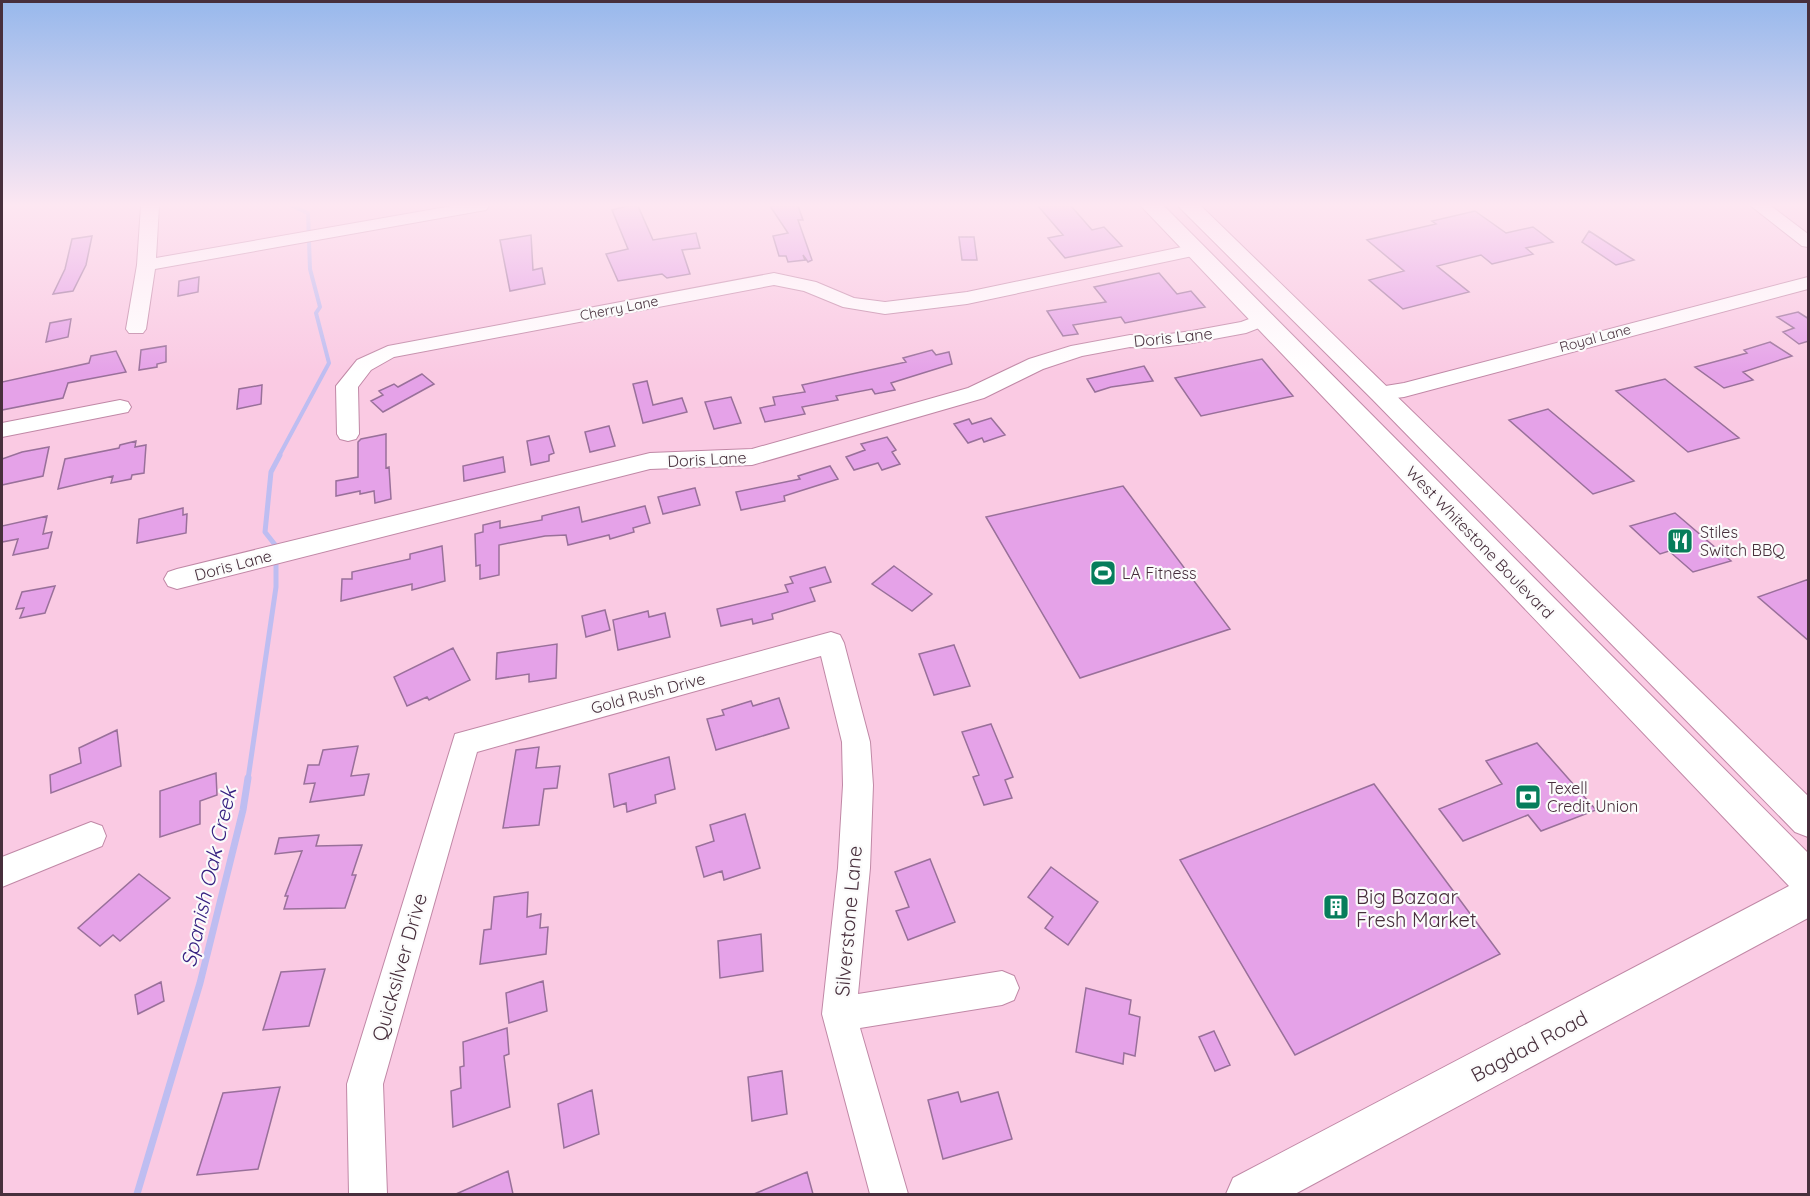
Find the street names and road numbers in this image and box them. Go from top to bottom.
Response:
street label: Cherry Lane [578,292,660,324]
street label: Royal Lane [1557,320,1633,356]
street label: Doris Lane [1133,323,1213,351]
street label: Doris Lane [667,447,747,471]
street label: West Whitestone Boulevard [1402,462,1558,622]
street label: Doris Lane [192,545,274,585]
street label: Gold Rush Drive [589,668,707,718]
street label: Silverstone Lane [829,845,867,997]
street label: Quicksilver Drive [366,890,432,1044]
street label: Bagdad Road [1466,1005,1592,1087]

